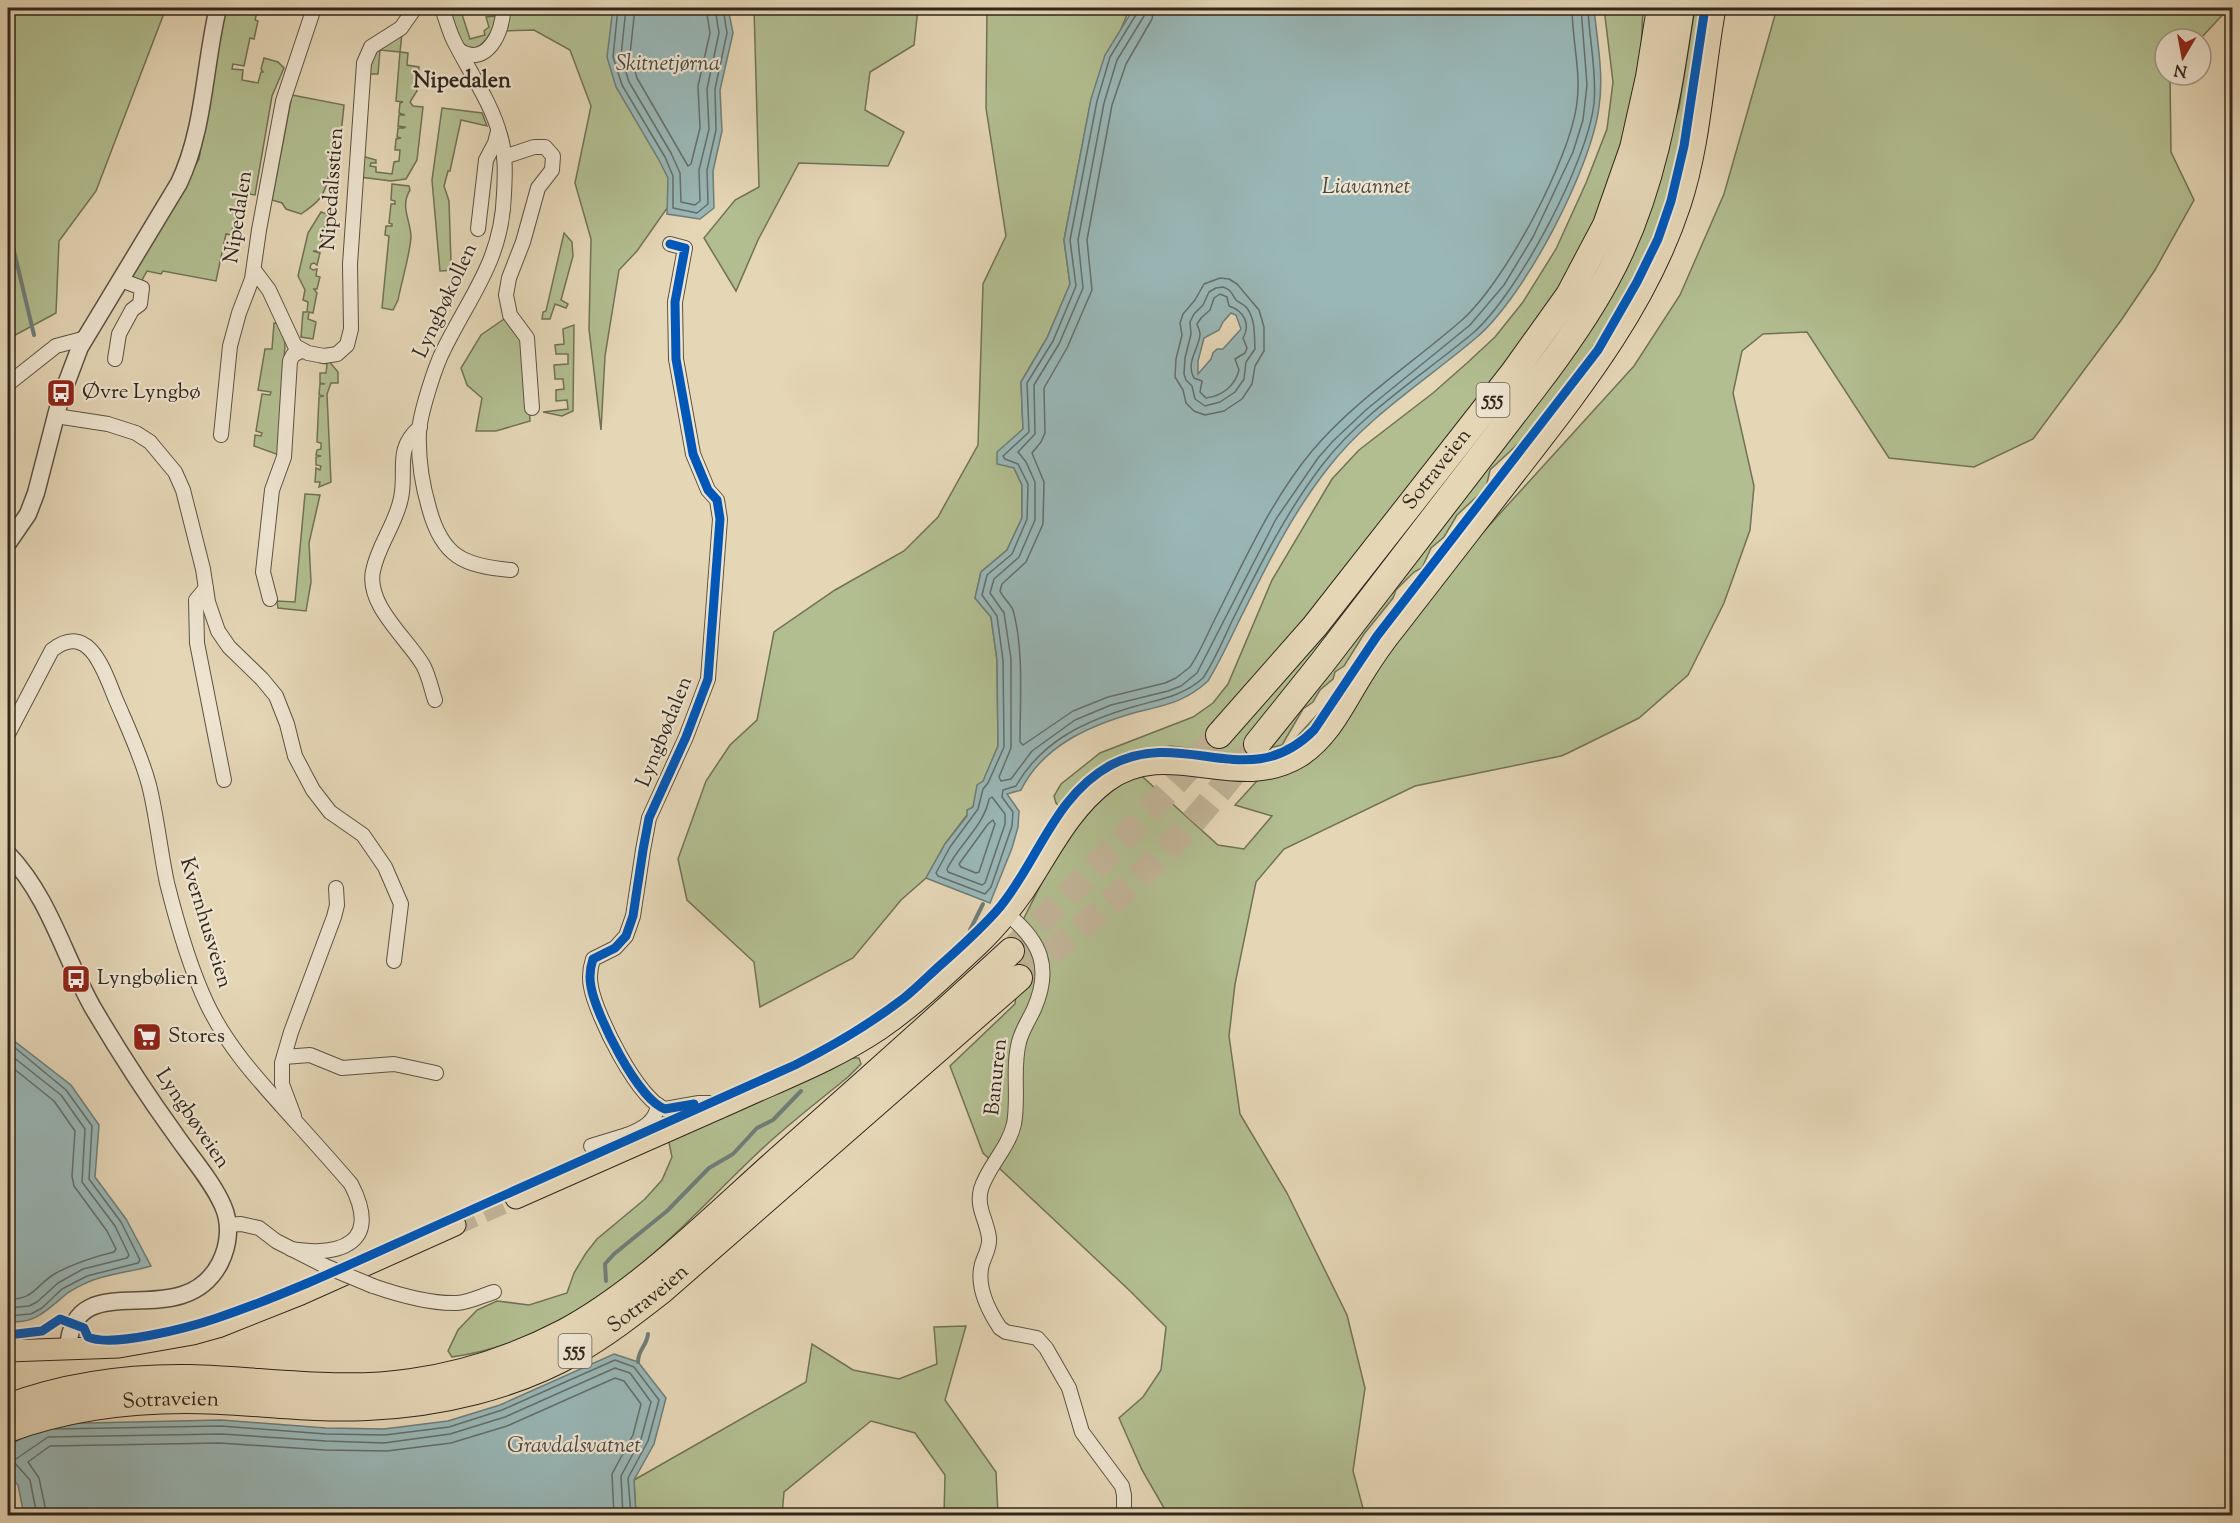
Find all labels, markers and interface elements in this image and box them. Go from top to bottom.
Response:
north arrow [2153,27,2213,87]
water label: Skitnetjørna [616,49,720,81]
text: N [2172,57,2189,82]
district label: Nipedalen [413,66,511,98]
street label: Nipedalsstien [314,127,352,251]
street label: Nipedalen [217,169,261,265]
water label: Liavannet [1322,172,1411,204]
street label: Lyngbøkollen [406,239,486,363]
bus stop icon: Øvre Lyngbø [45,377,77,409]
place label: Øvre Lyngbø [82,378,201,408]
road number: 555 [1476,383,1510,417]
street label: Sotraveien [1396,422,1479,517]
street label: Lyngbødalen [629,672,701,792]
street label: Kvernhusveien [171,854,239,992]
bus stop icon: Lyngbølien [60,963,92,995]
place label: Lyngbølien [97,964,199,994]
supermarket icon: Stores [131,1021,163,1053]
place label: Stores [168,1022,225,1052]
street label: Banuren [978,1037,1016,1117]
street label: Lyngbøveien [147,1063,237,1175]
street label: Sotraveien [602,1258,696,1341]
road number: 555 [558,1334,592,1368]
street label: Sotraveien [121,1385,220,1418]
water label: Gravdalsvatnet [507,1431,641,1463]

